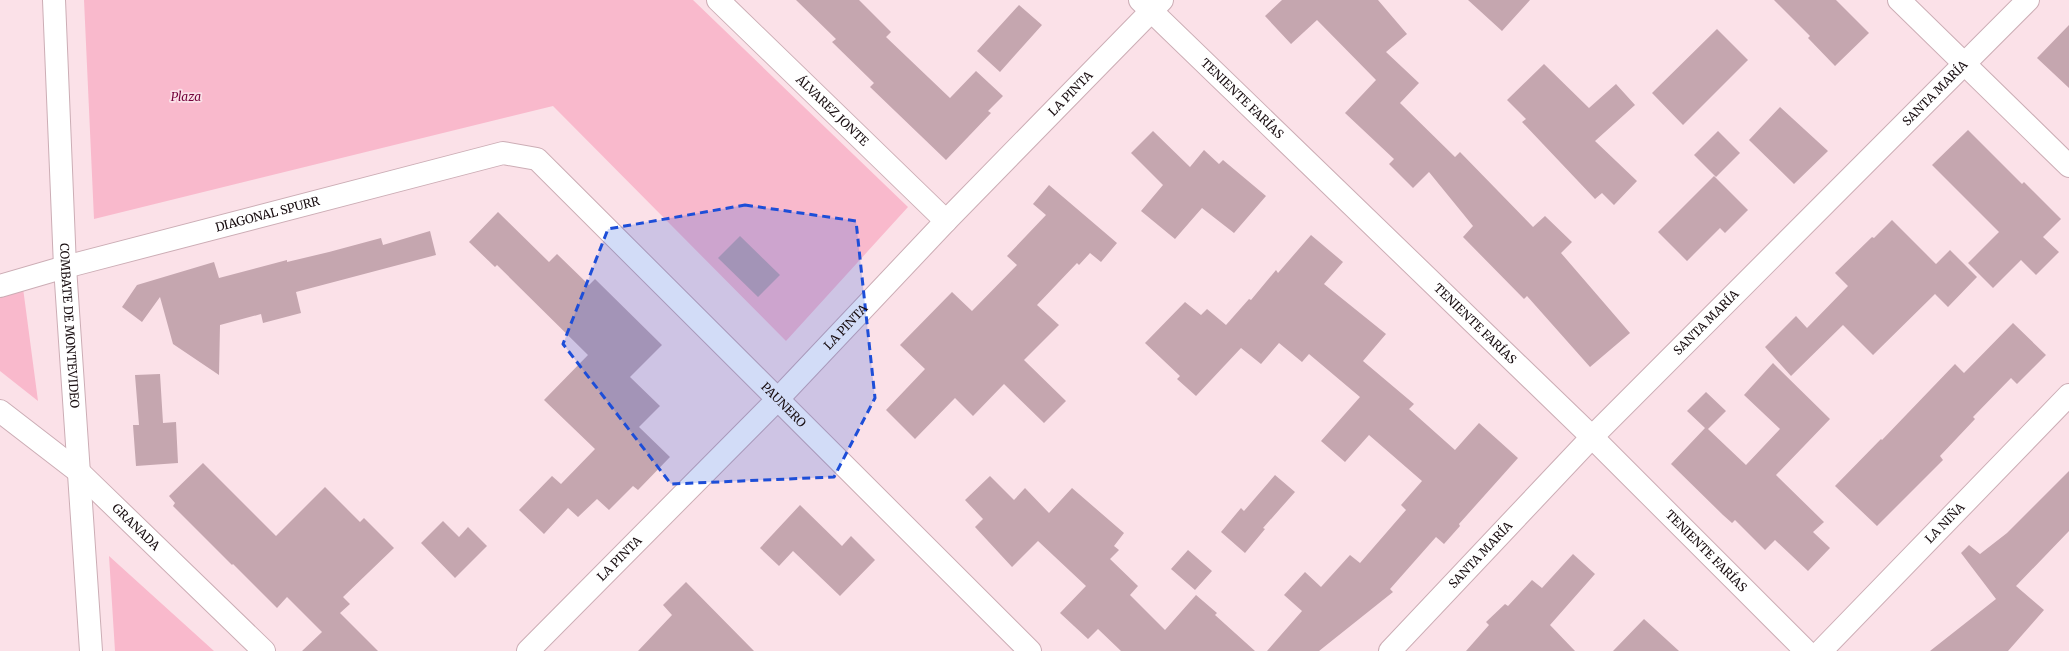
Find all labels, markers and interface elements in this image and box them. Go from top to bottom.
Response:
street label: TENIENTE FARÍAS [1198,55,1287,142]
street label: SANTA MARÍA [1899,57,1971,129]
street label: LA PINTA [1045,67,1096,119]
street label: ÁLVAREZ JONTE [792,71,872,149]
park label: Plaza [171,89,201,104]
street label: DIAGONAL SPURR [214,193,322,235]
street label: COMBATE DE MONTEVIDEO [57,243,83,409]
street label: TENIENTE FARÍAS [1431,280,1520,367]
street label: SANTA MARÍA [1670,286,1742,358]
street label: LA PINTA [821,300,871,352]
street label: PAUNERO [758,379,810,430]
street label: LA NIÑA [1922,499,1968,546]
street label: GRANADA [109,500,164,554]
street label: TENIENTE FARÍAS [1663,507,1750,595]
street label: SANTA MARÍA [1445,518,1516,591]
street label: LA PINTA [594,533,645,584]

